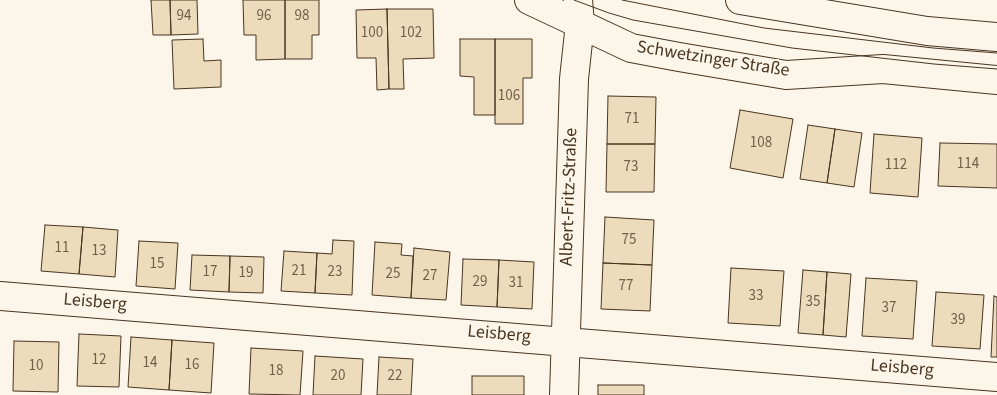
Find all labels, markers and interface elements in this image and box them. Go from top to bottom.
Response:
house number: 94 [177,8,191,26]
house number: 96 [257,8,271,26]
house number: 98 [295,8,309,26]
house number: 100 [361,25,383,43]
house number: 102 [400,25,422,43]
street label: Schwetzinger Straße [635,37,791,83]
house number: 106 [498,88,520,106]
house number: 71 [625,111,639,129]
street label: Albert-Fritz-Straße [557,128,583,266]
house number: 108 [750,135,772,153]
house number: 114 [957,156,979,174]
house number: 112 [885,157,907,175]
house number: 73 [624,159,638,177]
house number: 75 [622,232,636,250]
house number: 11 [55,240,69,258]
house number: 13 [92,243,106,261]
house number: 15 [150,256,164,274]
house number: 21 [292,263,306,281]
house number: 17 [203,264,217,282]
house number: 23 [328,264,342,282]
house number: 19 [239,265,253,283]
house number: 25 [386,266,400,284]
house number: 27 [423,268,437,286]
house number: 29 [473,274,487,292]
house number: 31 [509,275,523,293]
house number: 77 [619,278,633,296]
house number: 33 [749,288,763,306]
street label: Leisberg [62,289,128,317]
house number: 35 [806,294,820,312]
house number: 37 [882,300,896,318]
house number: 39 [951,312,965,330]
street label: Leisberg [466,321,532,349]
house number: 12 [92,352,106,370]
house number: 14 [143,355,157,373]
street label: Leisberg [869,355,935,383]
house number: 16 [185,357,199,375]
house number: 10 [29,358,43,376]
house number: 18 [269,363,283,381]
house number: 20 [331,368,345,386]
house number: 22 [388,368,402,386]

